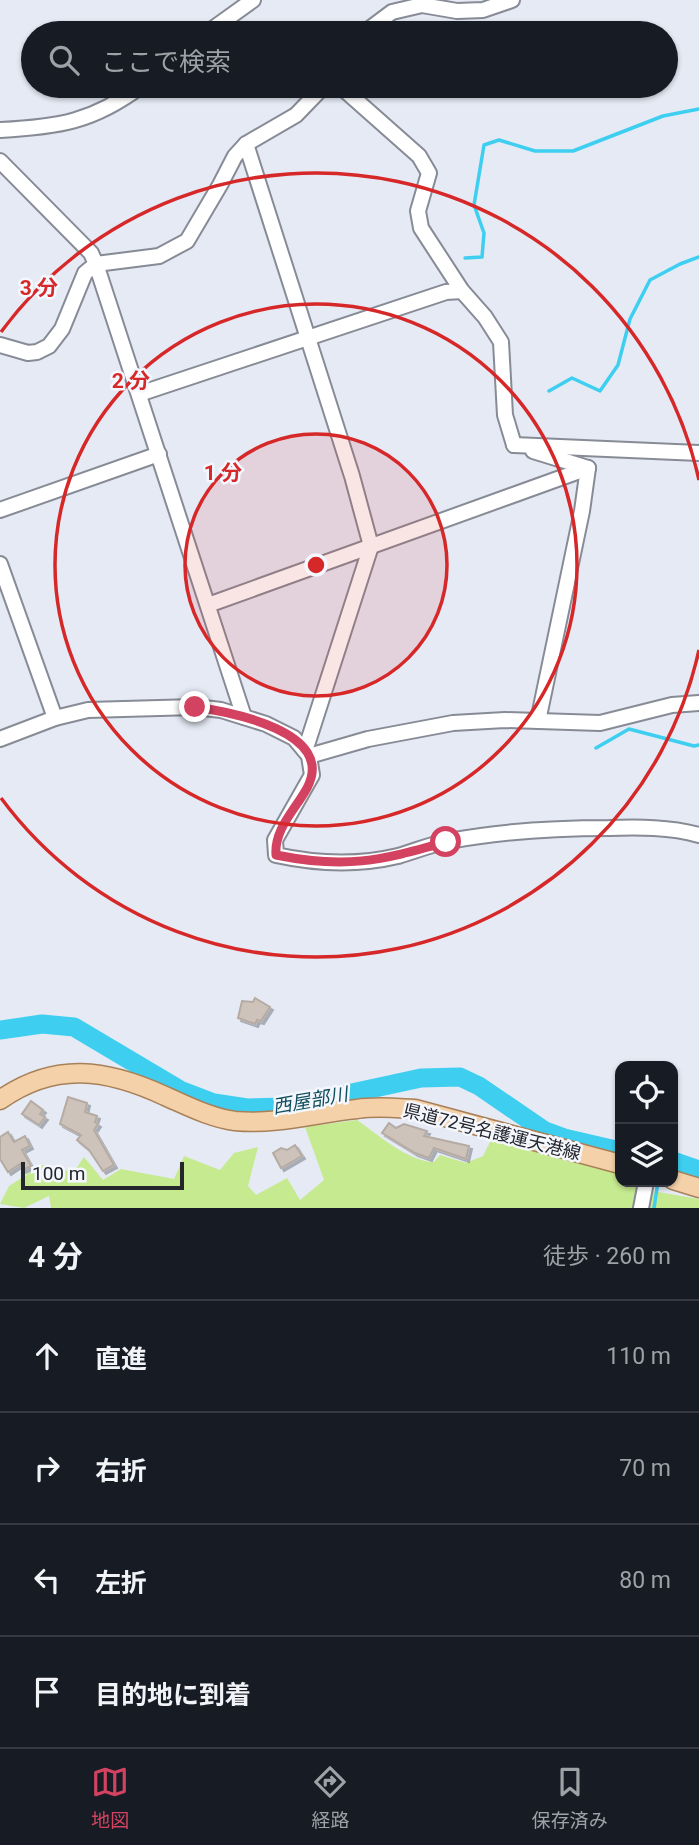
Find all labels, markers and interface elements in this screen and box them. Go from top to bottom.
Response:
search box [21,21,678,98]
icon: search [45,41,83,79]
text: ここで検索 [101,47,231,77]
text: 3 分 [20,276,58,300]
text: 2 分 [112,369,150,393]
text: 1 分 [204,461,242,485]
centre of rings [304,553,328,577]
route end [179,691,210,722]
route start [430,826,461,857]
map controls [615,1061,678,1187]
button: locate [615,1061,678,1124]
water label: 西屋部川 [271,1082,351,1118]
street label: 県道72号名護運天港線 [401,1099,583,1164]
button: layers [615,1124,678,1187]
scale bar [21,1159,184,1191]
text: 100 m [32,1162,85,1185]
text: 4 分 [28,1239,83,1274]
text: 徒歩 · 260 m [543,1243,671,1270]
icon: ahead [28,1337,66,1375]
text: 110 m [606,1343,671,1370]
text: 直進 [95,1344,147,1374]
icon: right [28,1449,66,1487]
text: 70 m [619,1455,671,1482]
text: 右折 [95,1456,147,1486]
icon: left [28,1561,66,1599]
text: 80 m [619,1567,671,1594]
text: 左折 [95,1568,147,1598]
icon: arrive [28,1673,66,1711]
text: 目的地に到着 [95,1680,251,1710]
tab: 地図 [91,1763,129,1832]
tab: 経路 [311,1763,350,1832]
tab: 保存済み [532,1763,608,1832]

